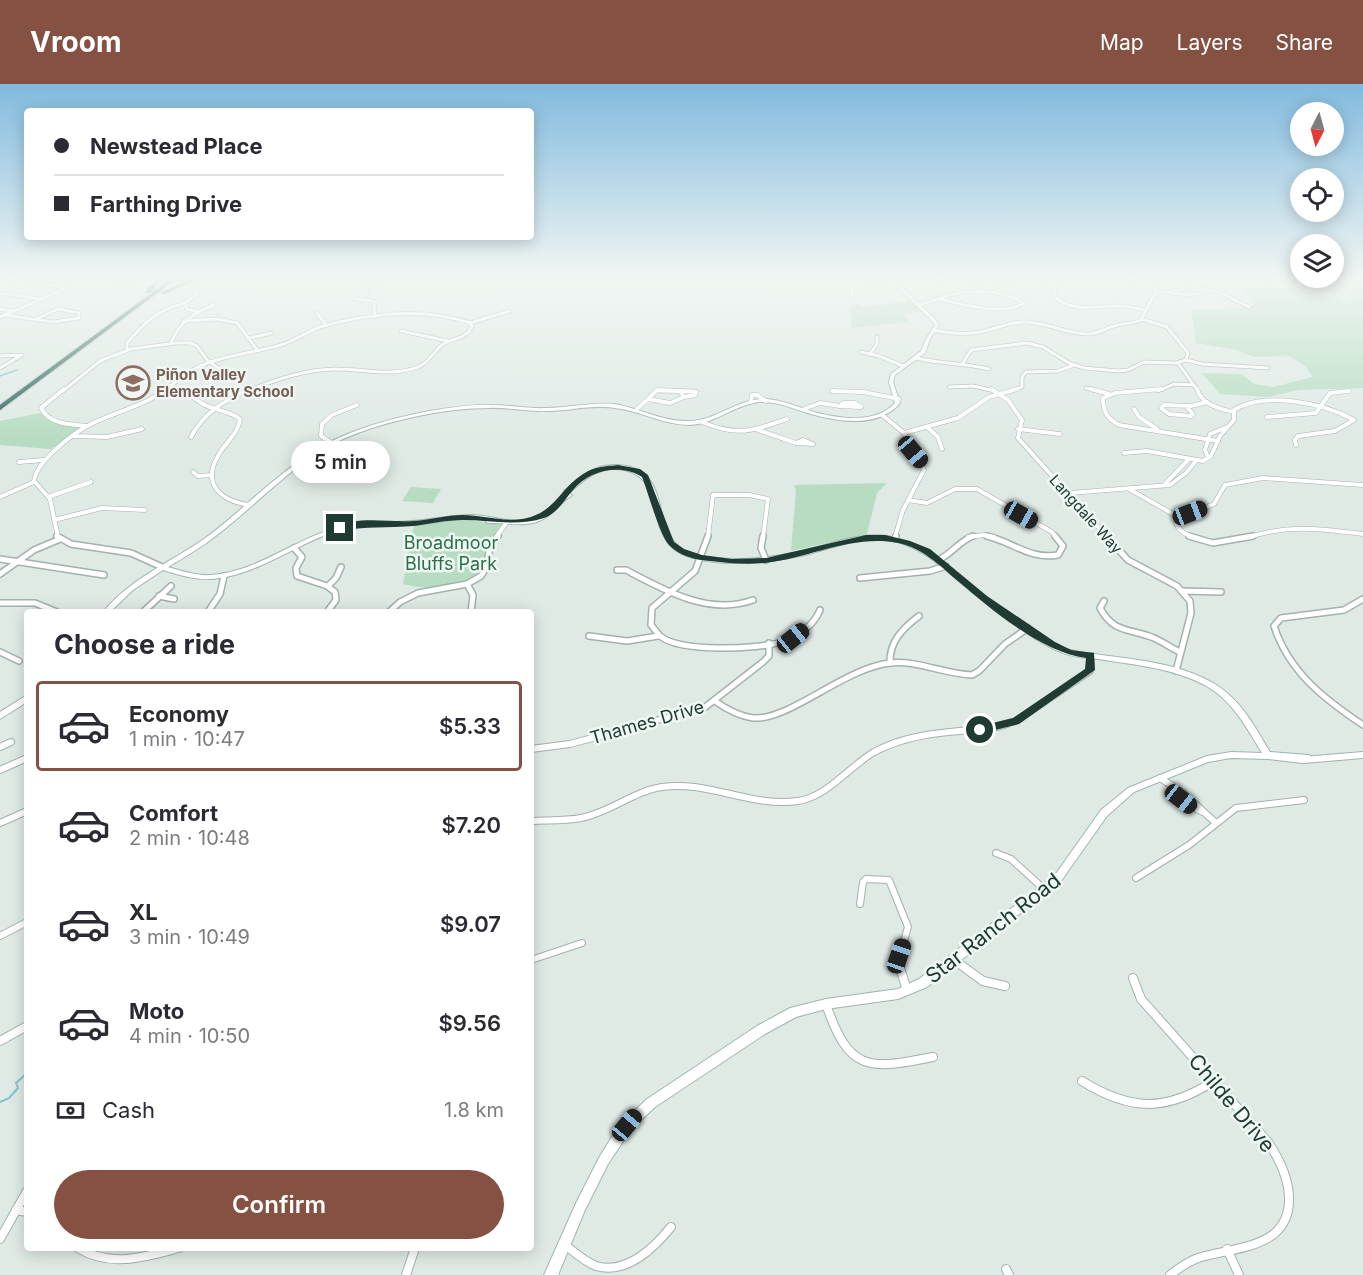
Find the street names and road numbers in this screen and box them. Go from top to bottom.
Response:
street label: Langdale Way [1046,471,1127,558]
street label: Thames Drive [587,696,707,748]
street label: Star Ranch Road [920,867,1066,989]
street label: Childe Drive [1184,1049,1280,1157]

